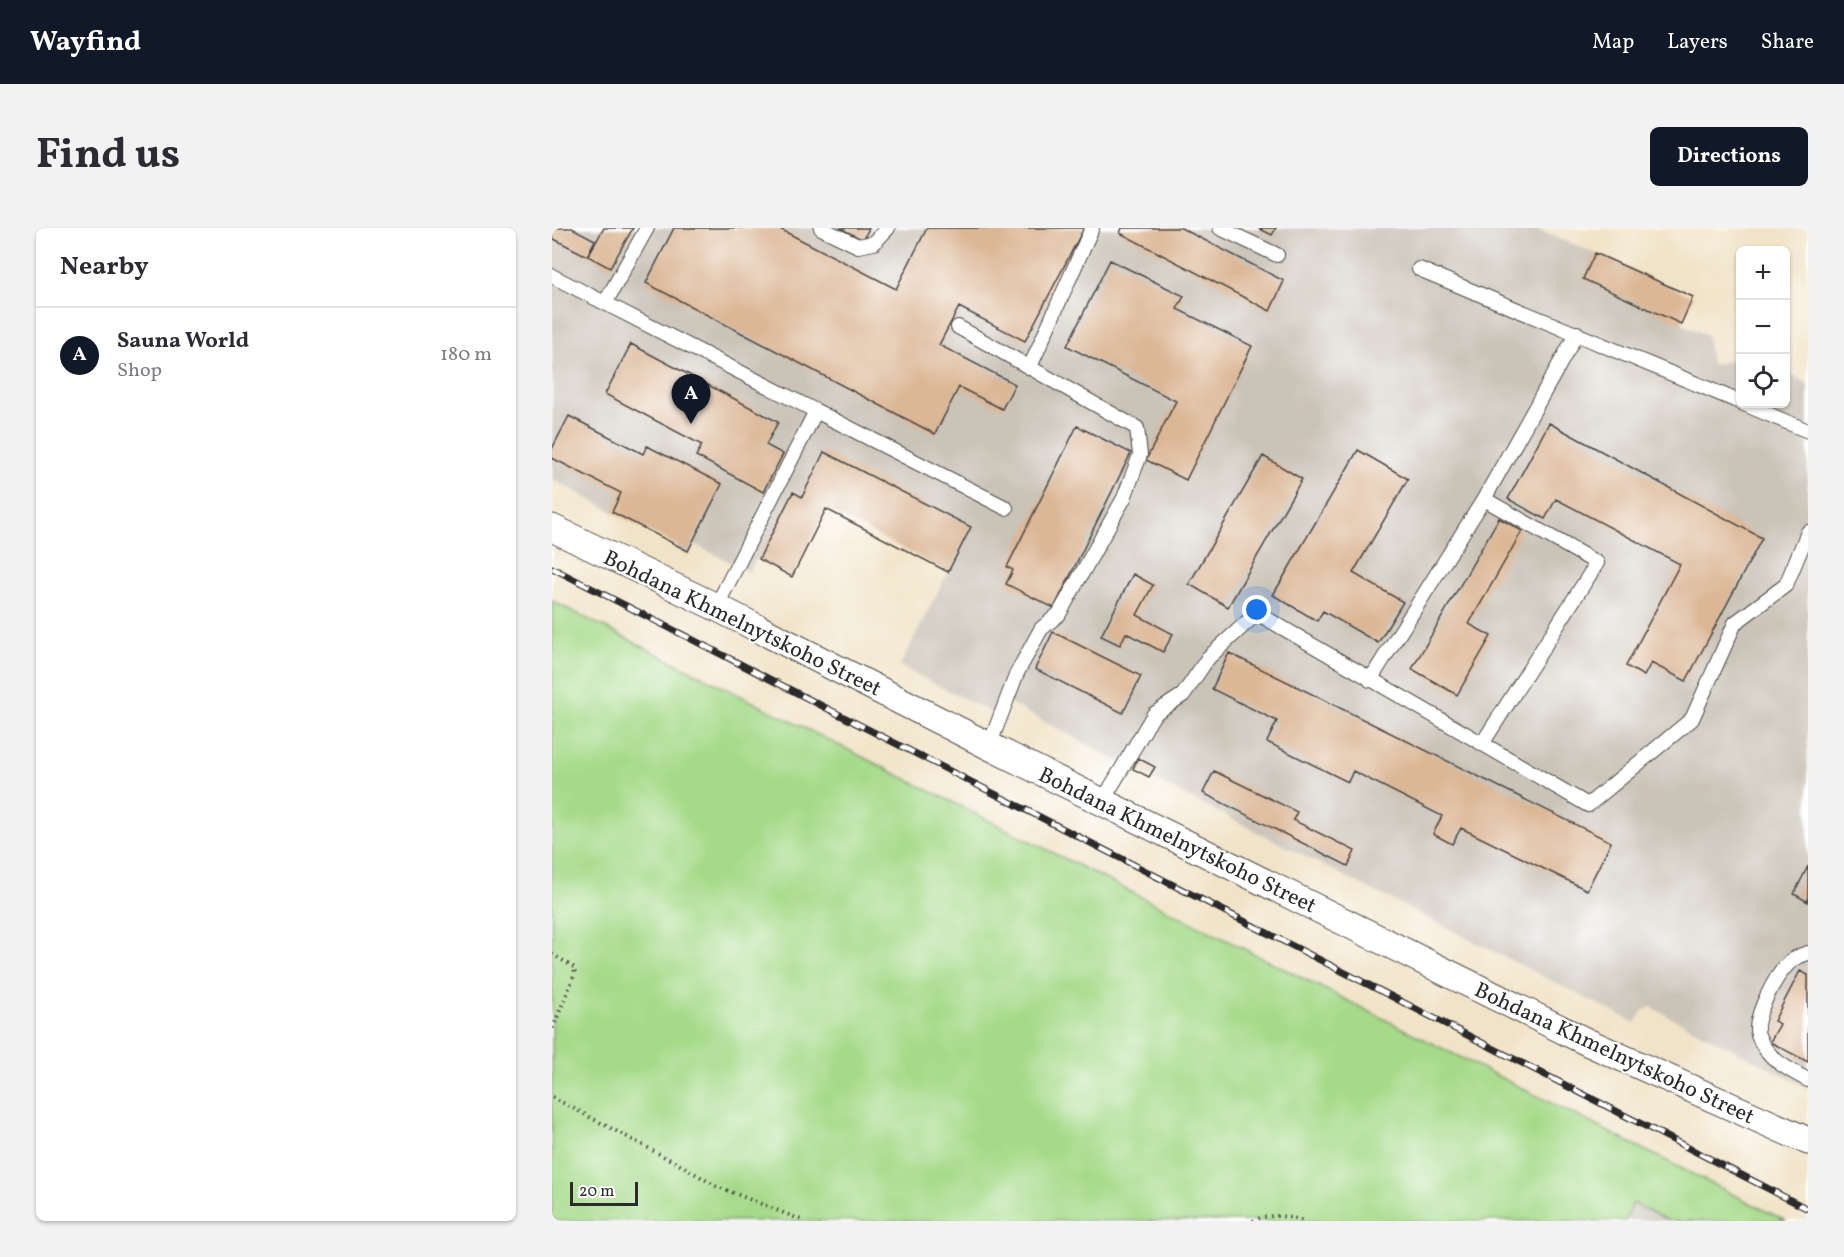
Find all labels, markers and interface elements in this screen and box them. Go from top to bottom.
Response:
text: Wayfind [30,23,141,62]
text: Map [1592,28,1634,57]
text: Layers [1667,28,1728,57]
text: Share [1761,28,1814,57]
text: Find us [36,127,180,186]
button: Directions [1650,127,1808,186]
map controls [1736,246,1790,408]
button: + [1736,246,1790,300]
text: Nearby [60,249,149,285]
button: − [1736,300,1790,354]
text: Sauna World [117,326,249,357]
text: A [72,341,87,369]
text: 180 m [440,341,492,369]
button: locate [1736,354,1790,408]
text: Shop [117,357,162,385]
pin: A [672,374,710,424]
street label: Bohdana Khmelnytskoho Street [598,543,886,705]
your location [1242,595,1271,624]
street label: Bohdana Khmelnytskoho Street [1033,760,1321,922]
street label: Bohdana Khmelnytskoho Street [1469,976,1759,1133]
scale bar [570,1179,638,1206]
text: 20 m [579,1181,614,1203]

